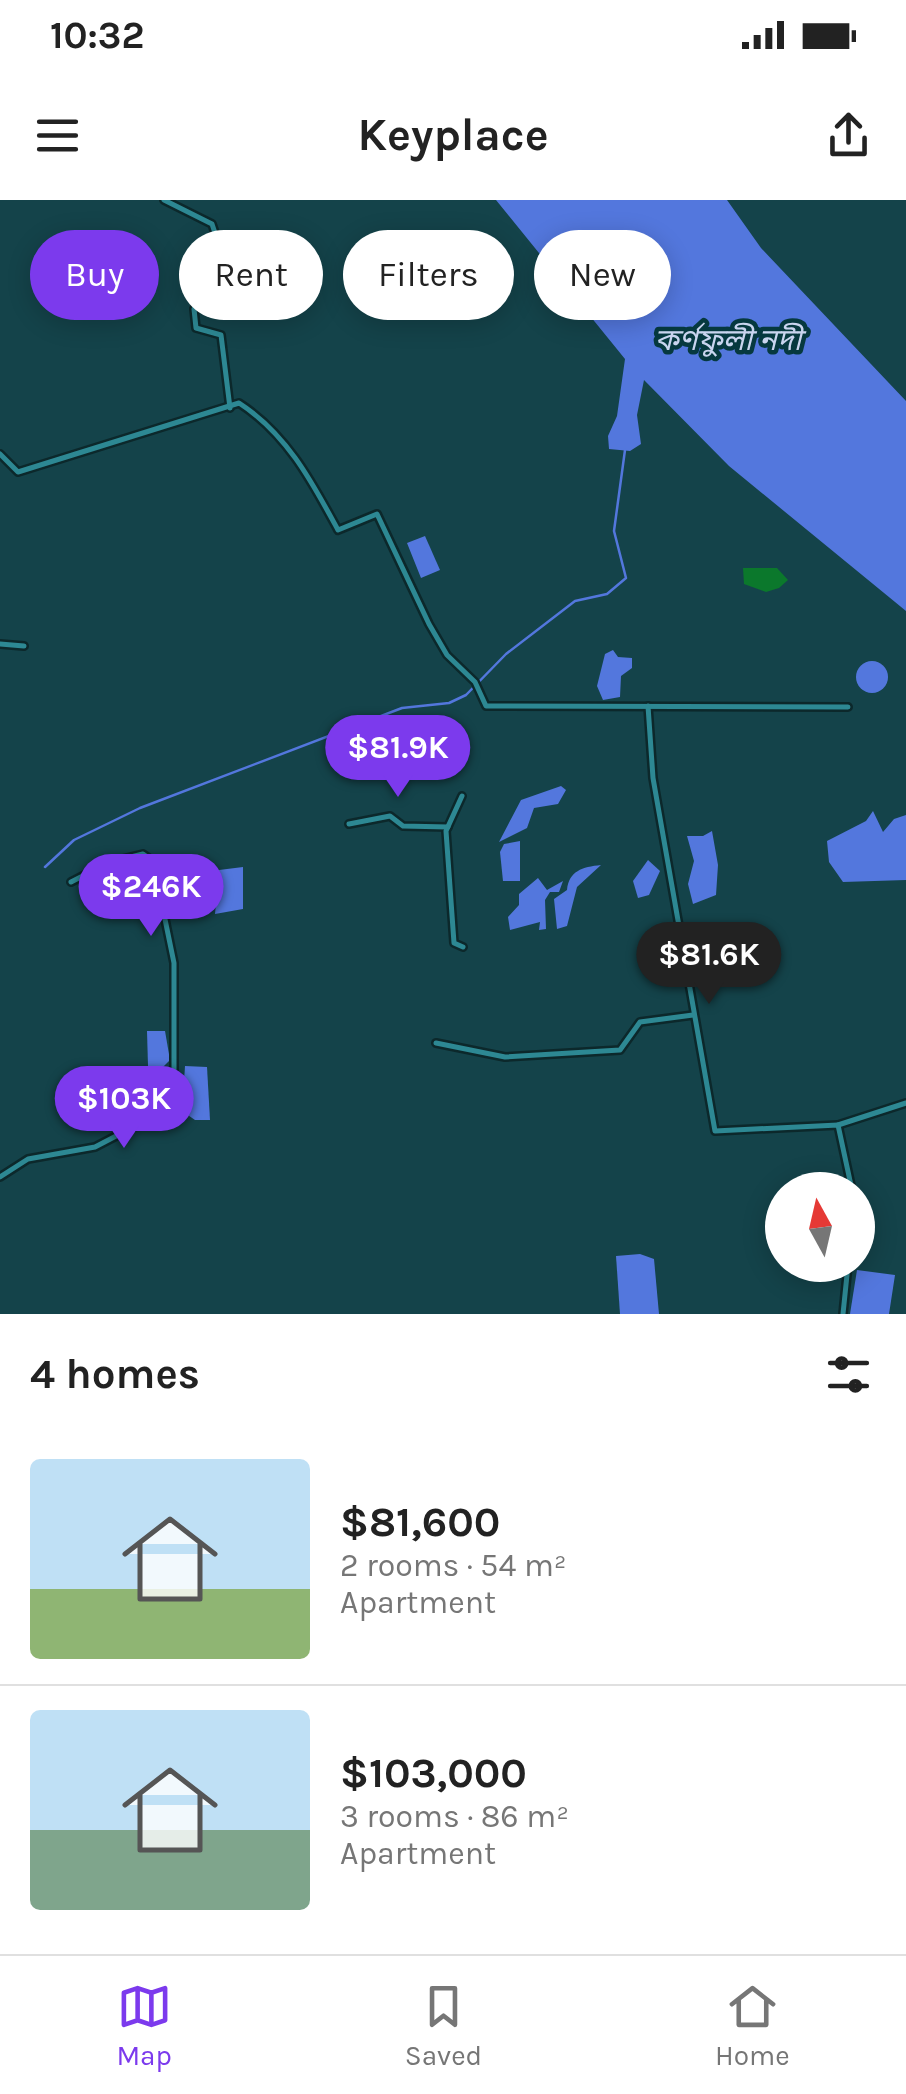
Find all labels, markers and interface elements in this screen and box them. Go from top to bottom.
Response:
text: 10:32 [50,13,144,58]
icon: menu [30,108,85,163]
icon: share [821,108,876,163]
text: Keyplace [357,109,549,161]
chip: Buy [30,230,159,320]
chip: Rent [179,230,323,320]
chip: Filters [343,230,514,320]
chip: New [534,230,671,320]
water label: কর্ণফুলী নদী [655,322,806,358]
pin: $81.9K [317,715,479,800]
text: $81.9K [347,729,449,766]
pin: $246K [81,854,221,939]
text: $246K [101,868,201,905]
pin: $81.6K [628,922,790,1007]
text: $81.6K [658,936,760,973]
pin: $103K [54,1066,194,1151]
text: $103K [77,1080,171,1117]
north arrow [765,1172,875,1282]
map controls [765,1172,875,1282]
icon: filters [821,1347,876,1402]
text: 4 homes [30,1349,200,1399]
text: $81,600 [340,1497,500,1547]
icon: home [110,1499,230,1619]
text: 2 rooms · 54 m² [340,1547,567,1584]
text: Apartment [340,1584,496,1621]
text: $103,000 [340,1748,527,1798]
icon: home [110,1750,230,1870]
text: 3 rooms · 86 m² [340,1798,569,1835]
text: Apartment [340,1835,496,1872]
tab: Map [116,1979,172,2072]
tab: Saved [405,1979,482,2072]
tab: Home [715,1979,790,2072]

